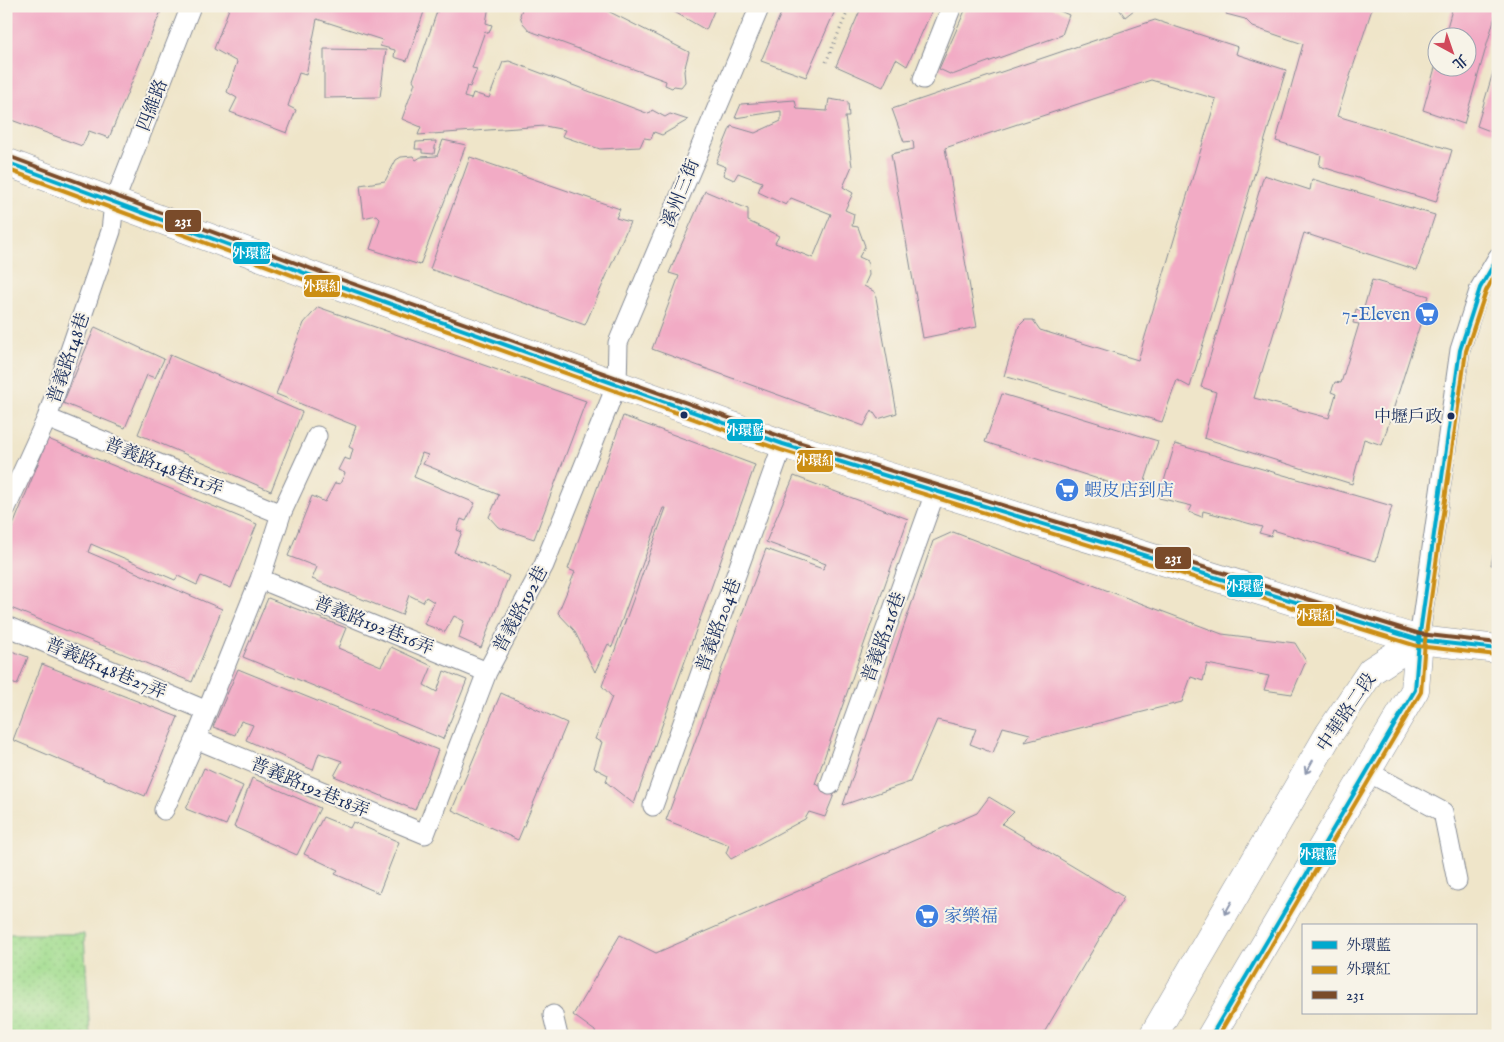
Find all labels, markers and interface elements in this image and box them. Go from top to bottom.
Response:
north arrow [1426,28,1476,78]
text: 北 [1449,50,1471,73]
street label: 四維路 [133,76,174,135]
street label: 溪州三街 [657,156,706,231]
line badge: 231 [164,209,202,233]
text: 231 [174,213,192,231]
line badge: 外環藍 [232,241,271,265]
text: 外環藍 [231,245,273,263]
line badge: 外環紅 [303,274,341,298]
text: 外環紅 [301,278,343,296]
supermarket icon: 7-Eleven [1414,301,1440,327]
place label: 7-Eleven [1342,304,1410,327]
street label: 普義路148巷 [43,310,96,407]
place label: 中壢戶政 [1374,407,1442,428]
unlabelled marker [679,410,689,420]
marker: 中壢戶政 [1446,411,1456,421]
line badge: 外環藍 [726,418,764,442]
text: 外環藍 [724,422,766,440]
street label: 普義路148巷11弄 [101,433,226,502]
line badge: 外環紅 [796,449,834,473]
text: 外環紅 [794,452,836,470]
supermarket icon: 蝦皮店到店 [1054,477,1080,503]
place label: 蝦皮店到店 [1084,480,1174,503]
line badge: 231 [1154,546,1192,570]
text: 231 [1164,550,1182,568]
street label: 普義路192巷 [489,562,554,657]
line badge: 外環藍 [1226,574,1264,598]
street label: 普義路204巷 [692,575,747,676]
text: 外環藍 [1224,578,1266,596]
street label: 普義路216巷 [857,589,911,686]
street label: 普義路192巷16弄 [310,592,437,661]
line badge: 外環紅 [1296,603,1335,627]
text: 外環紅 [1294,607,1336,625]
street label: 普義路148巷27弄 [41,634,169,705]
street label: 中華路二段 [1313,669,1382,757]
street label: 普義路192巷18弄 [247,753,372,824]
one-way arrow [1304,760,1314,774]
line badge: 外環藍 [1299,842,1337,866]
text: 外環藍 [1297,846,1339,864]
one-way arrow [1222,900,1232,914]
supermarket icon: 家樂福 [914,903,940,929]
place label: 家樂福 [944,906,998,929]
legend [1302,924,1476,1014]
text: 外環藍 [1346,936,1391,955]
text: 外環紅 [1346,960,1391,979]
text: 231 [1346,986,1364,1005]

